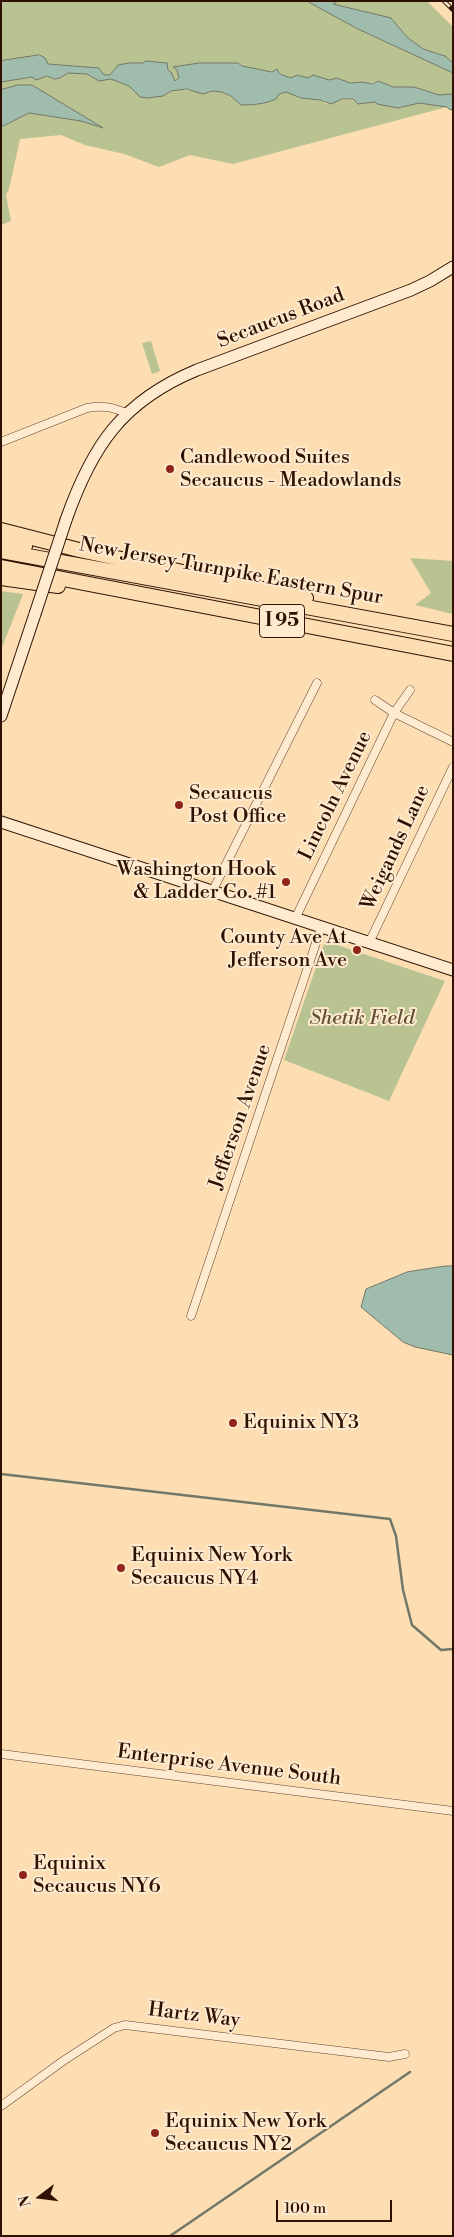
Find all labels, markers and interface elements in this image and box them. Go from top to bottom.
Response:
street label: Secaucus Road [214,284,348,354]
place label: Candlewood Suites Secaucus - Meadowlands [180,446,402,493]
marker: Candlewood Suites Secaucus - Meadowlands [164,463,176,475]
street label: New Jersey Turnpike Eastern Spur [77,533,385,611]
road number: I 95 [260,604,304,638]
street label: Lincoln Avenue [294,727,378,865]
street label: Weigands Lane [356,781,436,915]
place label: Secaucus Post Office [189,782,286,829]
marker: Secaucus Post Office [173,799,185,811]
place label: Washington Hook & Ladder Co. #1 [116,858,276,905]
marker: Washington Hook & Ladder Co. #1 [280,876,292,888]
place label: County Ave At Jefferson Ave [220,926,347,973]
marker: County Ave At Jefferson Ave [351,944,363,956]
park label: Shetik Field [310,1007,414,1031]
street label: Jefferson Avenue [205,1041,277,1193]
place label: Equinix NY3 [243,1411,359,1435]
marker: Equinix NY3 [227,1417,239,1429]
place label: Equinix New York Secaucus NY4 [131,1544,292,1591]
marker: Equinix New York Secaucus NY4 [115,1562,127,1574]
street label: Enterprise Avenue South [116,1740,342,1792]
place label: Equinix Secaucus NY6 [33,1852,161,1899]
marker: Equinix Secaucus NY6 [17,1869,29,1881]
street label: Hartz Way [147,1998,241,2034]
place label: Equinix New York Secaucus NY2 [165,2110,326,2157]
marker: Equinix New York Secaucus NY2 [149,2127,161,2139]
north arrow [15,2172,65,2222]
scale bar [279,2190,395,2222]
text: N [15,2193,36,2209]
text: 100 m [284,2199,326,2218]

